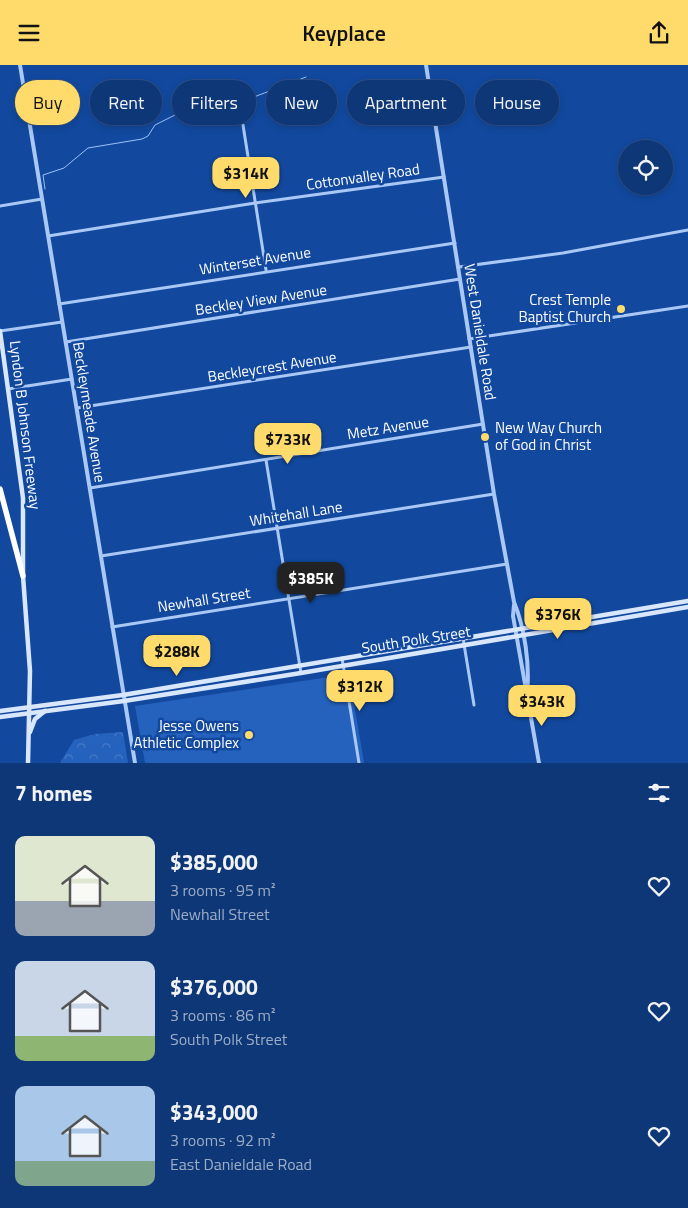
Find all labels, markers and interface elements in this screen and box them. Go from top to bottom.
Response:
text: Keyplace [302,16,386,50]
icon: menu [15,19,43,47]
icon: share [645,19,673,47]
chip: Buy [15,80,80,125]
chip: Rent [90,80,162,125]
chip: Filters [172,80,256,125]
chip: New [266,80,337,125]
chip: Apartment [347,80,465,125]
chip: House [475,80,559,125]
map controls [618,140,673,195]
button: locate [618,140,673,195]
pin: $314K [211,157,281,199]
street label: Cottonvalley Road [305,157,421,196]
text: $314K [223,161,269,185]
street label: Winterset Avenue [198,240,312,281]
street label: West Danieldale Road [458,262,503,402]
street label: Beckley View Avenue [193,278,328,321]
place label: Crest Temple Baptist Church [518,288,611,328]
marker: Crest Temple Baptist Church [615,303,627,315]
street label: Lyndon B Johnson Freeway [4,339,47,511]
street label: Beckleymeade Avenue [67,340,112,484]
street label: Beckleycrest Avenue [206,345,338,388]
street label: Metz Avenue [345,410,430,445]
place label: New Way Church of God in Christ [495,416,602,456]
pin: $733K [253,423,323,465]
text: $733K [265,427,311,451]
marker: New Way Church of God in Christ [479,431,491,443]
street label: Whitehall Lane [248,495,344,532]
pin: $385K [276,561,346,604]
text: $385K [288,566,334,590]
street label: Newhall Street [156,581,253,618]
pin: $376K [523,597,593,640]
text: $376K [535,602,581,626]
street label: South Polk Street [360,619,473,659]
pin: $288K [142,635,212,677]
text: $288K [154,639,200,663]
pin: $312K [325,669,395,712]
text: $312K [337,674,383,698]
pin: $343K [507,685,577,727]
text: $343K [519,689,565,713]
place label: Jesse Owens Athletic Complex [133,714,239,754]
marker: Jesse Owens Athletic Complex [243,729,255,741]
text: 7 homes [15,777,92,809]
icon: filters [645,779,673,807]
text: $385,000 [170,846,258,878]
icon: home [55,856,115,916]
icon: heart [645,872,673,900]
text: 3 rooms · 95 m² [170,878,275,902]
text: Newhall Street [170,902,270,926]
text: $376,000 [170,971,258,1003]
icon: home [55,981,115,1041]
icon: heart [645,997,673,1025]
text: 3 rooms · 86 m² [170,1003,275,1027]
text: South Polk Street [170,1027,287,1051]
text: $343,000 [170,1096,258,1128]
icon: home [55,1106,115,1166]
icon: heart [645,1122,673,1150]
text: 3 rooms · 92 m² [170,1128,275,1152]
text: East Danieldale Road [170,1152,312,1176]

